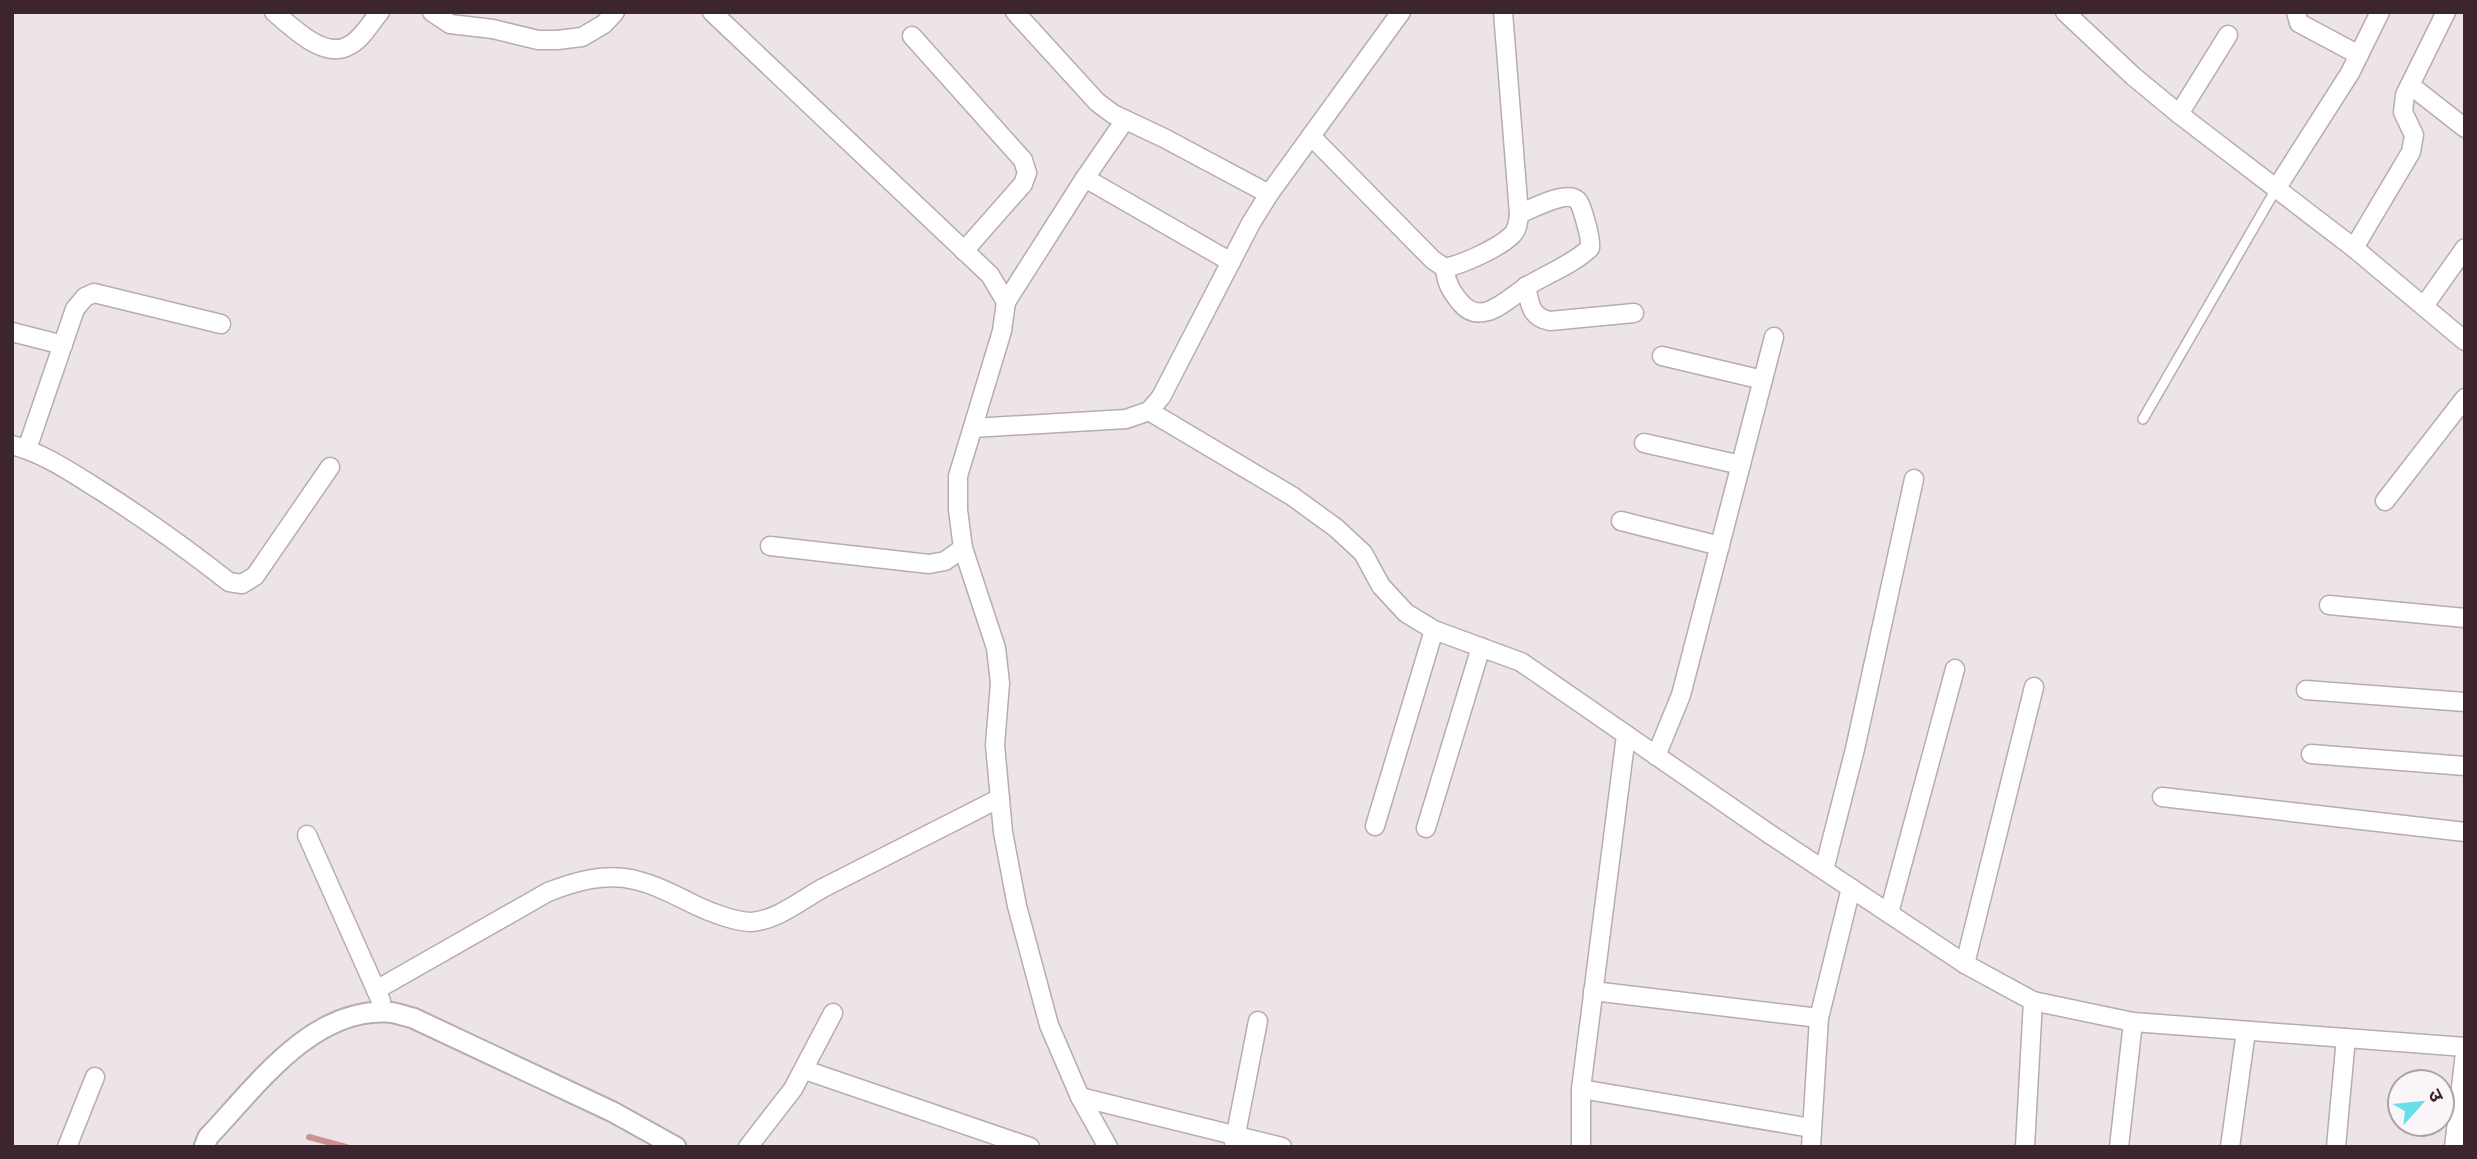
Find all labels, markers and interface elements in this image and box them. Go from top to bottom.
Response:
north arrow [2386,1068,2456,1138]
text: उ [2424,1086,2448,1106]

